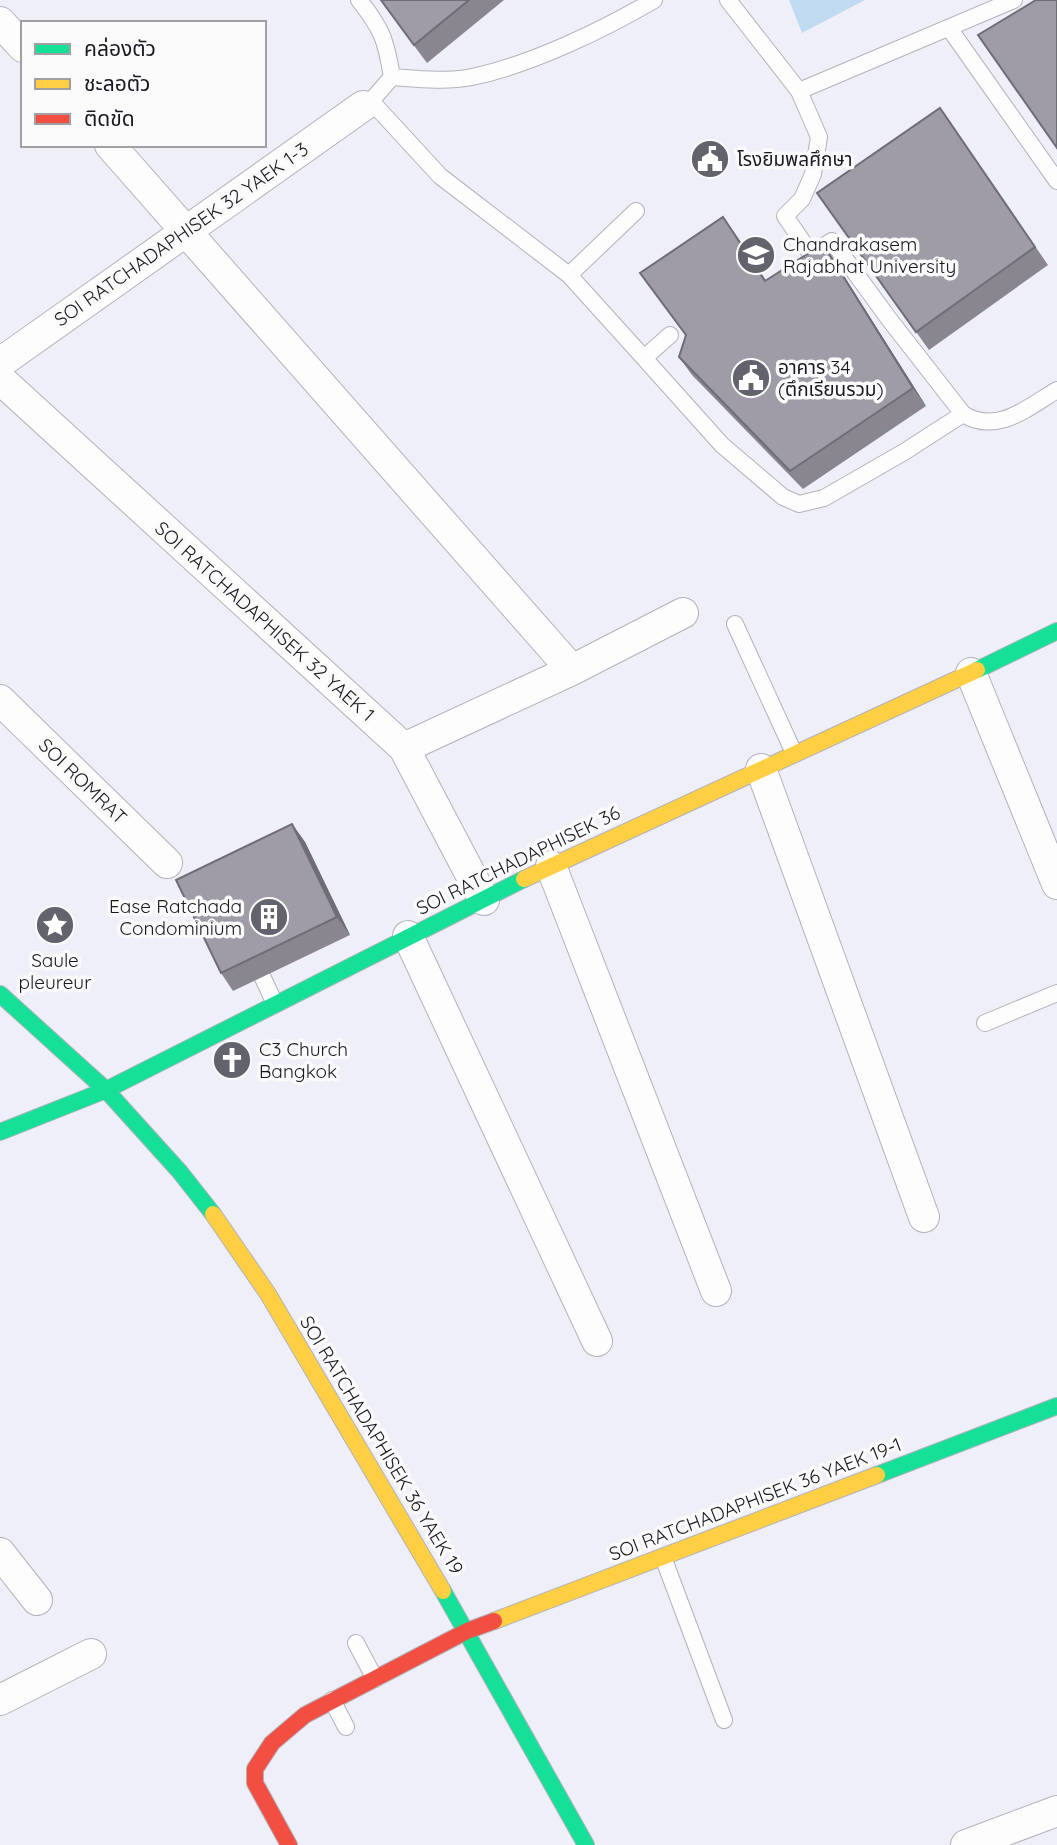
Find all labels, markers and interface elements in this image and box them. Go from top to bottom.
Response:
legend [21,21,266,147]
text: คล่องตัว [84,35,156,61]
text: ชะลอตัว [84,70,150,96]
text: ติดขัด [84,105,135,131]
street label: SOI RATCHADAPHISEK 32 YAEK 1-3 [49,137,313,331]
public building icon: โรงยิมพลศึกษา [689,138,731,180]
place label: โรงยิมพลศึกษา [737,147,852,171]
place label: Chandrakasem Rajabhat University [783,232,956,278]
school or university icon: Chandrakasem Rajabhat University [735,234,777,276]
place label: อาคาร 34 (ตึกเรียนรวม) [778,355,884,401]
public building icon: อาคาร 34 (ตึกเรียนรวม) [730,357,772,399]
street label: SOI RATCHADAPHISEK 32 YAEK 1 [150,516,380,726]
street label: SOI ROMRAT [34,733,132,829]
street label: SOI RATCHADAPHISEK 36 [412,800,624,920]
place label: Ease Ratchada Condominium [109,894,242,940]
building icon: Ease Ratchada Condominium [248,896,290,938]
place icon: Saule pleureur [34,904,76,946]
place label: Saule pleureur [19,948,92,994]
place label: C3 Church Bangkok [259,1037,348,1083]
church icon: C3 Church Bangkok [211,1039,253,1081]
street label: SOI RATCHADAPHISEK 36 YAEK 19 [295,1311,469,1579]
street label: SOI RATCHADAPHISEK 36 YAEK 19-1 [605,1432,905,1566]

